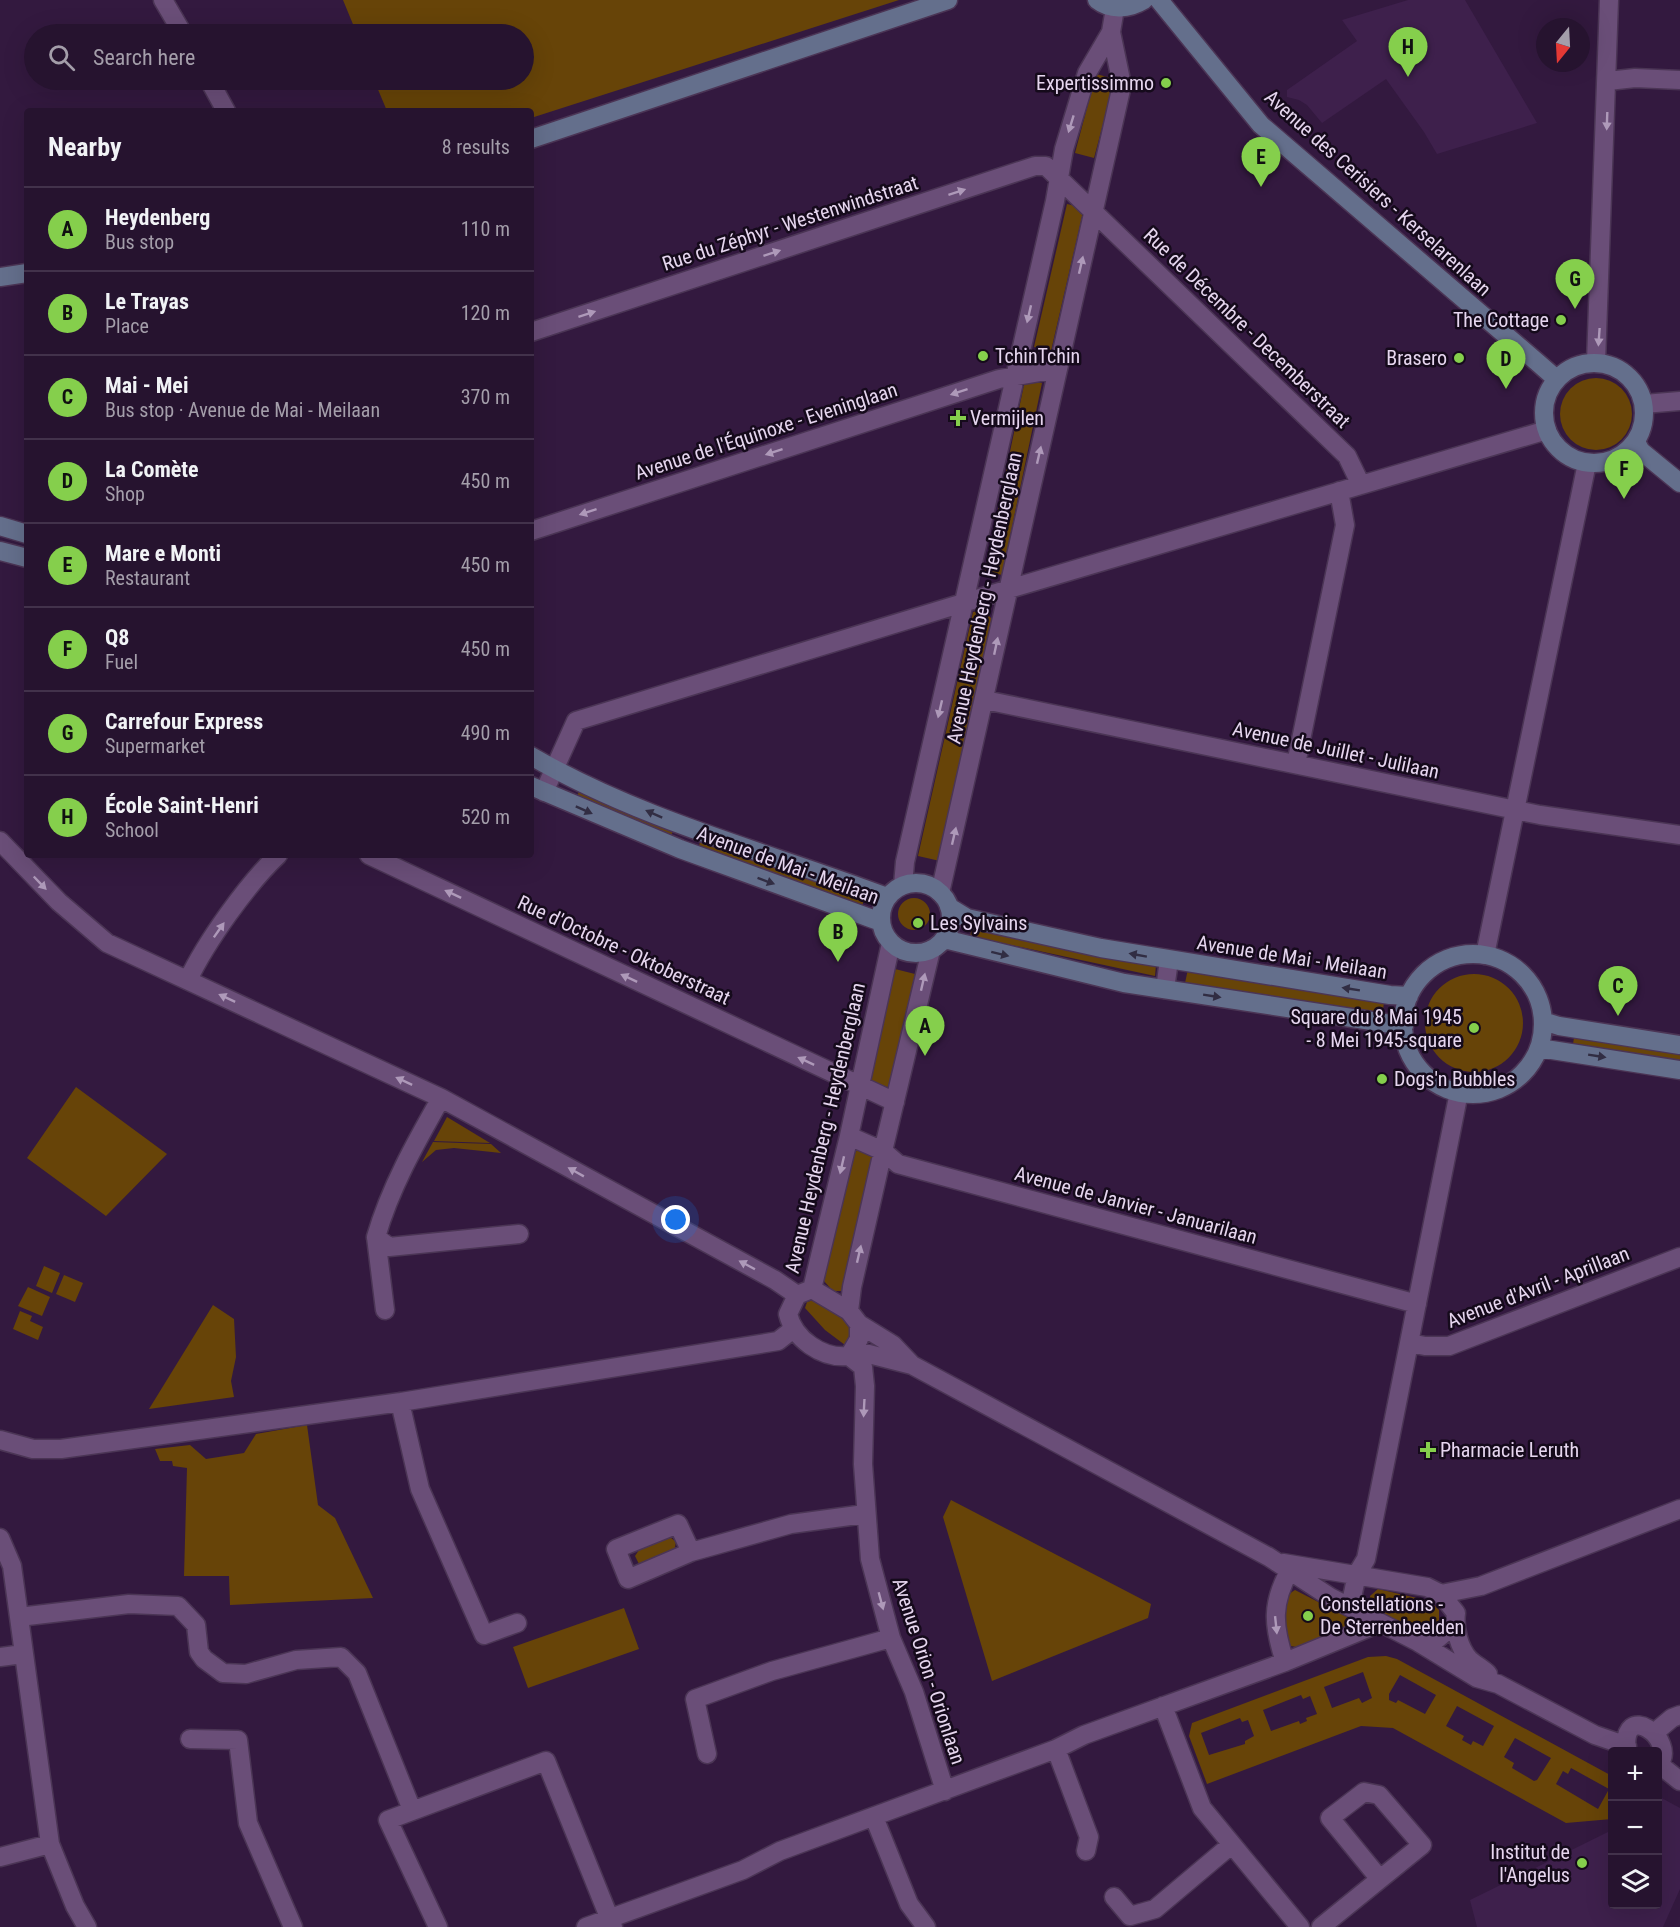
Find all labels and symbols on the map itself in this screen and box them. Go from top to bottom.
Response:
north arrow [1536,18,1590,72]
pin: H [1388,28,1428,77]
place label: Expertissimmo [1036,71,1154,95]
marker: Expertissimmo [1159,76,1173,90]
street label: Avenue des Cerisiers - Kerselarenlaan [1260,85,1496,301]
one-way arrow [1602,112,1611,131]
one-way arrow [1066,115,1075,133]
pin: E [1242,138,1280,187]
street label: Rue du Zéphyr - Westenwindstraat [659,170,921,276]
one-way arrow [948,187,966,196]
street label: Rue de Décembre - Decemberstraat [1139,223,1355,433]
one-way arrow [763,248,781,257]
one-way arrow [1077,256,1087,274]
pin: G [1556,260,1594,309]
one-way arrow [1023,305,1033,323]
place label: The Cottage [1453,308,1549,332]
one-way arrow [578,309,596,318]
marker: The Cottage [1554,313,1568,327]
one-way arrow [1594,328,1603,347]
pin: D [1486,340,1526,389]
place label: TchinTchin [995,344,1080,368]
place label: Brasero [1386,346,1447,370]
marker: TchinTchin [976,349,990,363]
marker: Brasero [1452,351,1466,365]
street label: Avenue de l'Équinoxe - Eveninglaan [632,377,900,485]
one-way arrow [950,388,968,397]
place label: Vermijlen [970,406,1044,430]
marker: Vermijlen [951,411,965,425]
one-way arrow [1034,446,1044,465]
one-way arrow [765,448,783,457]
street label: Avenue Heydenberg - Heydenberglaan [941,450,1027,746]
pin: F [1604,450,1644,499]
one-way arrow [579,508,597,518]
one-way arrow [992,636,1001,655]
one-way arrow [935,700,945,719]
street label: Avenue de Juillet - Julilaan [1231,716,1441,784]
one-way arrow [576,805,594,815]
one-way arrow [645,809,663,819]
street label: Avenue de Mai - Meilaan [694,821,882,909]
one-way arrow [950,826,959,845]
one-way arrow [33,876,47,890]
one-way arrow [757,876,775,886]
one-way arrow [444,890,461,899]
street label: Rue d'Octobre - Oktoberstraat [514,890,734,1010]
place label: Les Sylvains [930,911,1027,935]
pin: B [818,912,858,962]
marker: Les Sylvains [911,916,925,930]
one-way arrow [213,923,225,939]
street label: Avenue de Mai - Meilaan [1195,930,1389,984]
one-way arrow [991,950,1009,959]
one-way arrow [1128,950,1147,959]
pin: C [1598,966,1638,1016]
one-way arrow [621,973,638,982]
one-way arrow [918,973,928,991]
street label: Avenue Heydenberg - Heydenberglaan [780,980,870,1276]
one-way arrow [1342,985,1361,994]
one-way arrow [218,992,236,1002]
one-way arrow [1203,992,1222,1001]
place label: Square du 8 Mai 1945 - 8 Mei 1945-square [1290,1005,1462,1052]
pin: A [906,1006,944,1056]
marker: Square du 8 Mai 1945 - 8 Mei 1945-square [1467,1021,1481,1035]
one-way arrow [1588,1052,1607,1061]
one-way arrow [797,1056,814,1065]
place label: Dogs'n Bubbles [1394,1067,1515,1091]
marker: Dogs'n Bubbles [1375,1072,1389,1086]
one-way arrow [395,1076,412,1085]
one-way arrow [837,1155,847,1174]
street label: Avenue de Janvier - Januarilaan [1012,1161,1260,1249]
one-way arrow [567,1167,584,1177]
your location [661,1205,690,1234]
street label: Avenue d'Avril - Aprillaan [1443,1241,1633,1333]
one-way arrow [855,1244,865,1263]
one-way arrow [738,1260,755,1270]
one-way arrow [859,1398,869,1417]
place label: Pharmacie Leruth [1440,1438,1579,1462]
marker: Pharmacie Leruth [1421,1443,1435,1457]
street label: Avenue Orion - Orionlaan [888,1575,970,1767]
one-way arrow [877,1592,886,1610]
place label: Constellations - De Sterrenbeelden [1320,1592,1464,1639]
marker: Constellations - De Sterrenbeelden [1301,1609,1315,1623]
one-way arrow [1271,1616,1281,1635]
place label: Institut de l'Angelus [1490,1840,1570,1887]
marker: Institut de l'Angelus [1575,1856,1589,1870]

